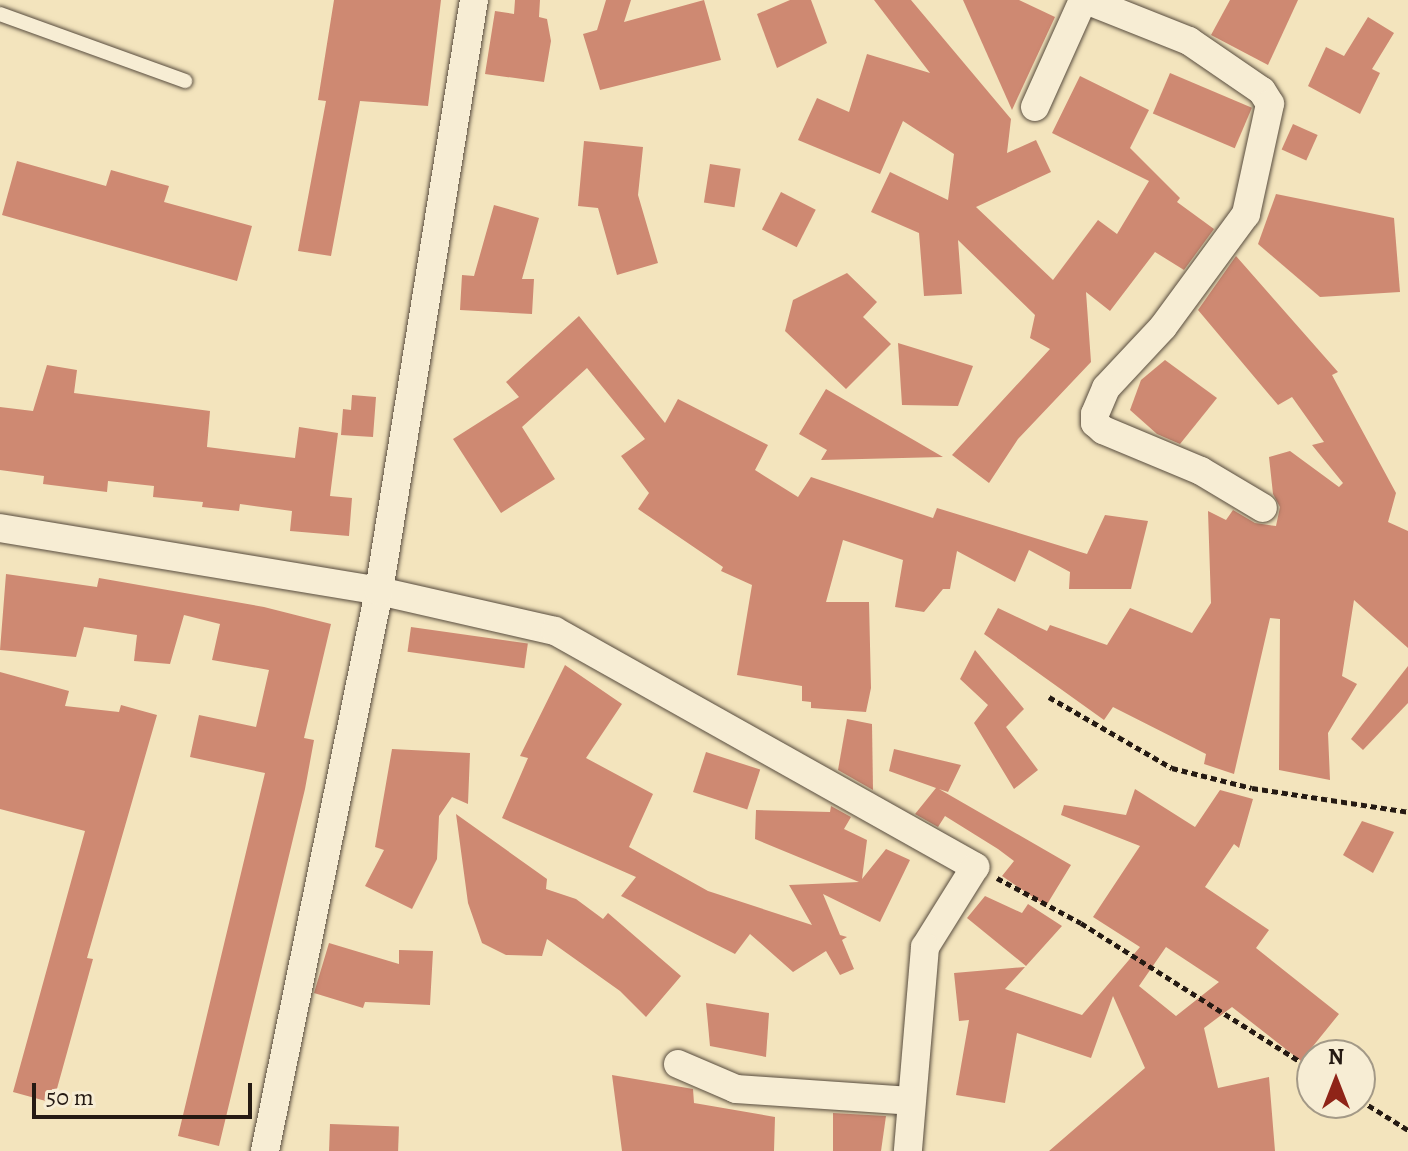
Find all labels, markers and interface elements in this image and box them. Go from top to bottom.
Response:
north arrow [1296,1039,1376,1119]
text: N [1328,1042,1344,1072]
scale bar [36,1067,256,1117]
text: 50 m [46,1081,94,1113]

